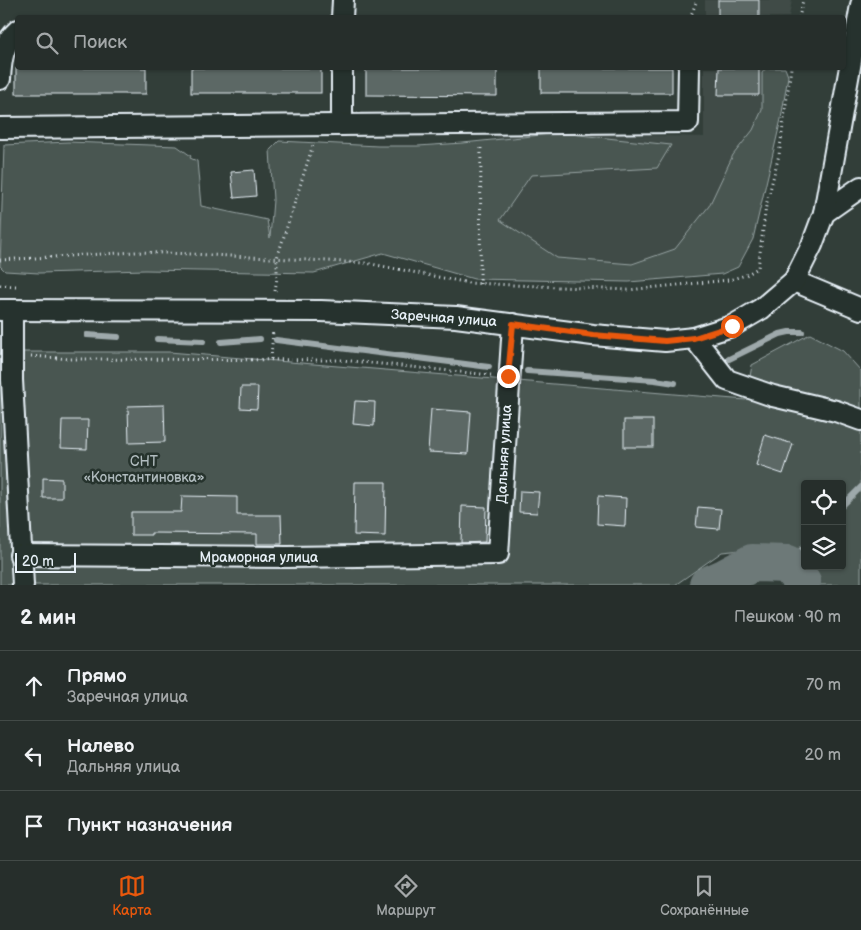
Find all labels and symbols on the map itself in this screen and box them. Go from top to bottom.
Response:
street label: Заречная улица [391,306,498,330]
route start [721,315,744,338]
route end [497,365,520,388]
street label: Дальняя улица [493,403,515,504]
park label: СНТ «Константиновка» [83,453,205,486]
street label: Мраморная улица [200,549,319,566]
scale bar [15,550,76,573]

